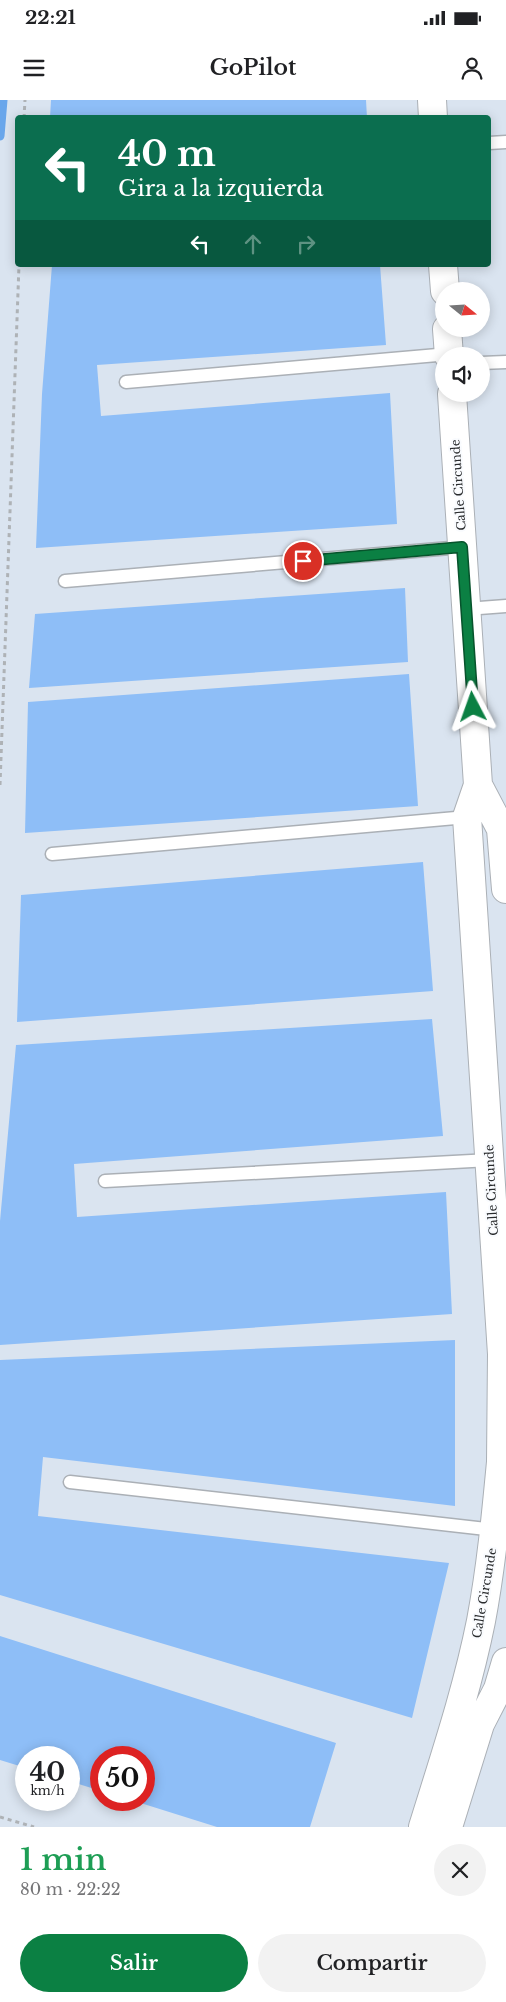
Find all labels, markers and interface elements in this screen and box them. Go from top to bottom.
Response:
text: 22:21 [25,6,76,29]
icon: menu [20,54,48,82]
text: GoPilot [210,54,296,81]
icon: person [458,54,486,82]
text: 40 m [118,132,216,175]
icon: left [35,135,100,200]
text: Gira a la izquierda [118,175,323,202]
icon: left [186,230,214,258]
icon: ahead [239,230,267,258]
icon: right [292,230,320,258]
north arrow [435,282,490,338]
map controls [435,282,490,402]
button: sound [435,347,490,402]
street label: Calle Circunde [447,439,469,531]
pin [282,540,324,582]
icon: arrive [289,547,317,575]
position arrow [446,680,498,732]
street label: Calle Circunde [481,1144,501,1236]
street label: Calle Circunde [469,1547,499,1639]
speed limit sign: 50 [90,1746,155,1811]
text: 40 [30,1757,65,1788]
text: km/h [30,1783,65,1798]
text: 1 min [20,1841,106,1878]
button: close [434,1844,486,1896]
text: 80 m · 22:22 [20,1879,121,1899]
button: Salir [20,1934,248,1992]
button: Compartir [258,1934,486,1992]

